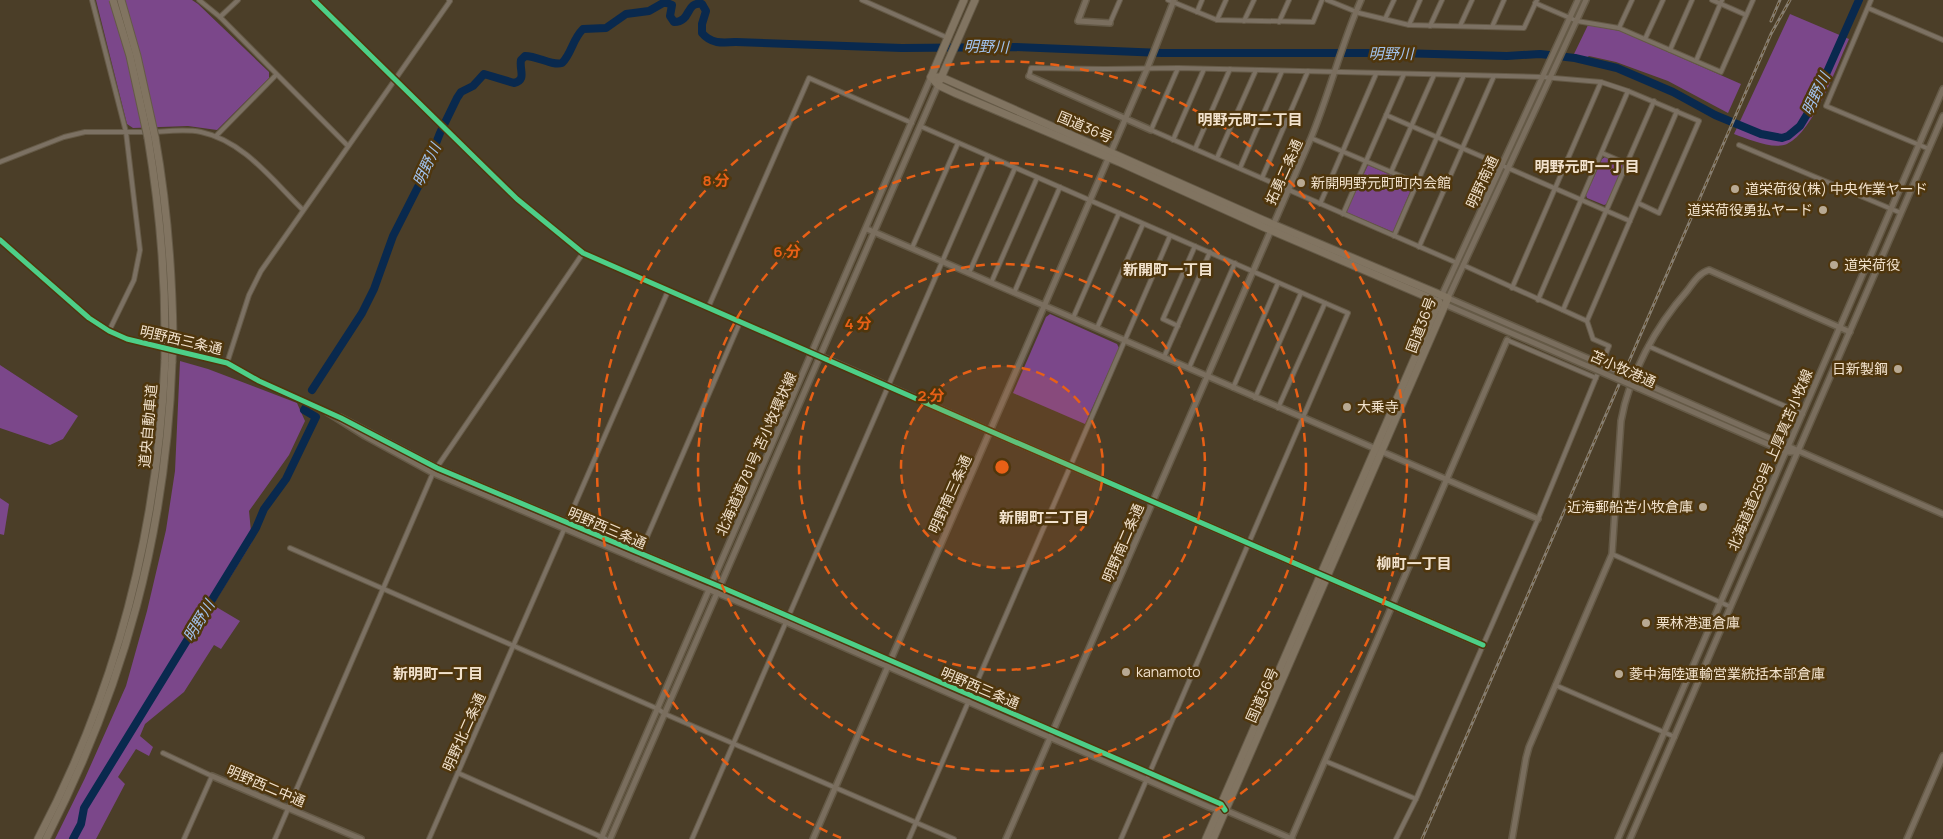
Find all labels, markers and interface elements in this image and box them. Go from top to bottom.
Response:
water label: 明野川 [963,36,1011,57]
water label: 明野川 [1368,43,1415,64]
water label: 明野川 [1796,67,1836,119]
street label: 国道36号 [1055,106,1116,147]
district label: 明野元町二丁目 [1197,109,1303,130]
street label: 拓勇二条通 [1261,136,1306,208]
water label: 明野川 [408,138,446,190]
street label: 明野南通 [1461,152,1502,211]
district label: 明野元町一丁目 [1534,156,1640,177]
text: 8 分 [702,170,730,191]
place label: 新開明野元町町内会館 [1311,173,1451,192]
marker: 新開明野元町町内会館 [1295,177,1307,189]
place label: 道栄荷役(株) 中央作業ヤード [1745,179,1928,198]
marker: 道栄荷役(株) 中央作業ヤード [1729,183,1741,195]
place label: 道栄荷役勇払ヤード [1687,200,1813,219]
marker: 道栄荷役勇払ヤード [1817,204,1829,216]
text: 6 分 [773,241,801,262]
place label: 道栄荷役 [1844,255,1900,274]
district label: 新開町一丁目 [1123,259,1213,280]
marker: 道栄荷役 [1828,259,1840,271]
street label: 国道36号 [1401,294,1440,356]
text: 4 分 [844,313,872,334]
street label: 明野西三条通 [138,321,224,358]
street label: 苫小牧港通 [1587,346,1659,391]
place label: 日新製鋼 [1832,359,1888,378]
marker: 日新製鋼 [1892,363,1904,375]
street label: 北海道道259号 上厚真苫小牧線 [1723,366,1816,554]
street label: 北海道道781号 苫小牧環状線 [711,369,800,539]
street label: 道央自動車道 [134,383,161,469]
text: 2 分 [918,385,944,406]
place label: 大乗寺 [1357,397,1399,416]
marker: 大乗寺 [1341,401,1353,413]
street label: 明野南三条通 [924,452,975,536]
centre of rings [993,458,1011,476]
place label: 近海郵船苫小牧倉庫 [1567,497,1693,516]
street label: 明野南二条通 [1097,500,1148,585]
marker: 近海郵船苫小牧倉庫 [1697,501,1709,513]
street label: 明野西三条通 [565,502,650,553]
district label: 新開町二丁目 [999,507,1089,528]
district label: 柳町一丁目 [1376,553,1452,574]
water label: 明野川 [178,594,220,645]
place label: 栗林港運倉庫 [1656,613,1740,632]
marker: 栗林港運倉庫 [1640,617,1652,629]
street label: 明野西三条通 [938,662,1023,713]
place label: kanamoto [1136,662,1201,681]
district label: 新明町一丁目 [393,663,483,684]
street label: 国道36号 [1241,664,1282,725]
place label: 菱中海陸運輸営業統括本部倉庫 [1629,664,1825,683]
marker: kanamoto [1120,666,1132,678]
marker: 菱中海陸運輸営業統括本部倉庫 [1613,668,1625,680]
street label: 明野北二条通 [438,690,489,774]
street label: 明野西二中通 [224,760,309,811]

